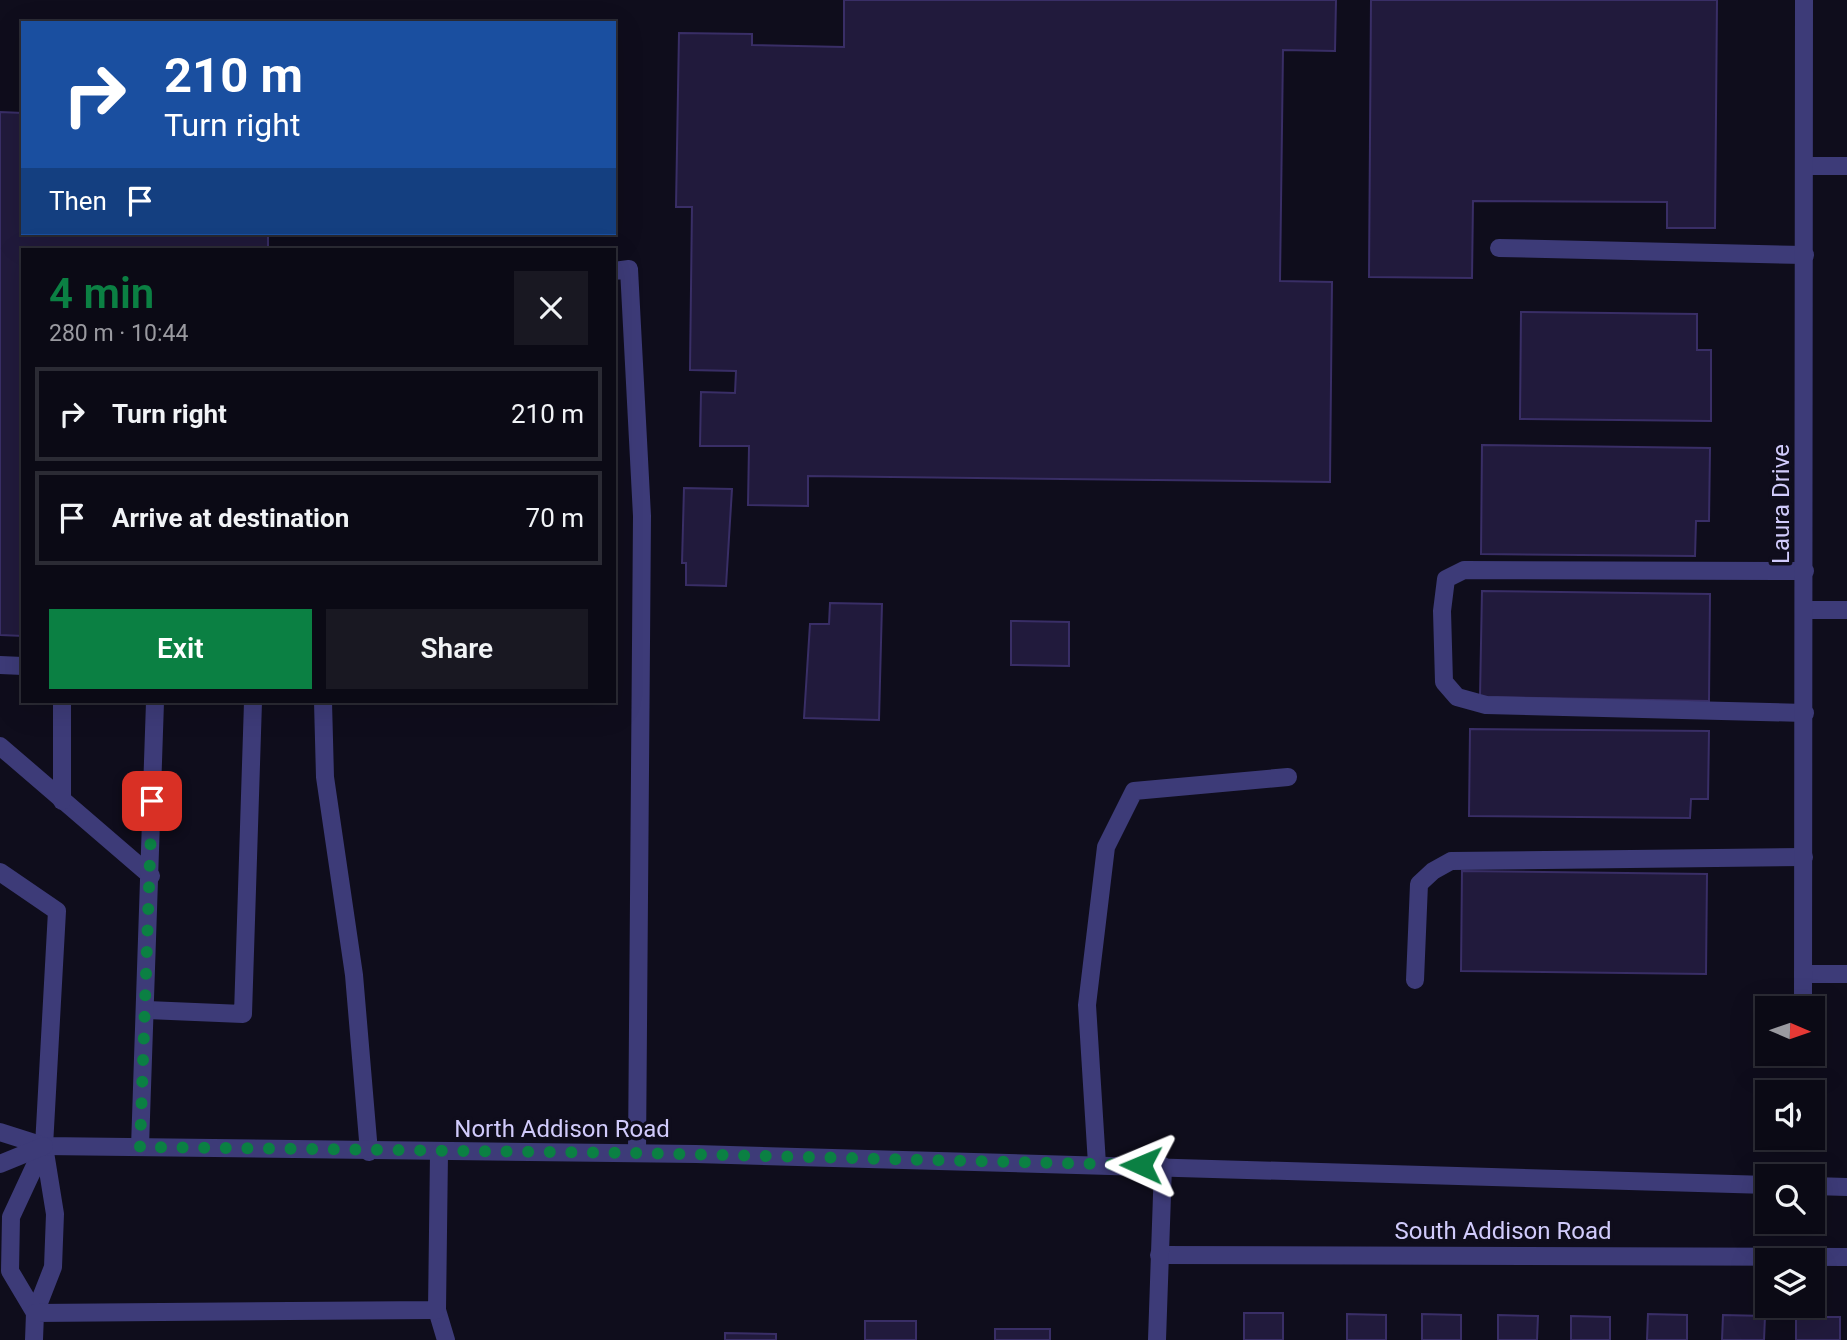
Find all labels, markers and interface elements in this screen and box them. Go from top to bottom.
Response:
text: 210 m [164,47,303,104]
icon: right [49,49,140,140]
text: Turn right [164,106,300,144]
icon: arrive [121,182,159,220]
text: Then [49,186,107,216]
text: 4 min [49,269,154,318]
button: close [514,271,588,345]
text: 280 m · 10:44 [49,320,188,347]
icon: right [53,395,91,433]
text: Turn right [112,399,227,429]
text: 210 m [511,399,584,429]
street label: Laura Drive [1767,444,1795,564]
icon: arrive [53,499,91,537]
text: Arrive at destination [112,503,349,533]
text: 70 m [526,503,584,533]
button: Exit [49,609,312,689]
button: Share [326,609,588,689]
pin [122,771,182,831]
icon: arrive [133,782,171,820]
north arrow [1755,996,1825,1066]
map controls [1755,996,1825,1318]
button: sound [1755,1080,1825,1150]
street label: North Addison Road [454,1115,670,1143]
position arrow [1104,1128,1178,1202]
button: search [1755,1164,1825,1234]
street label: South Addison Road [1394,1217,1612,1245]
button: layers [1755,1248,1825,1318]

